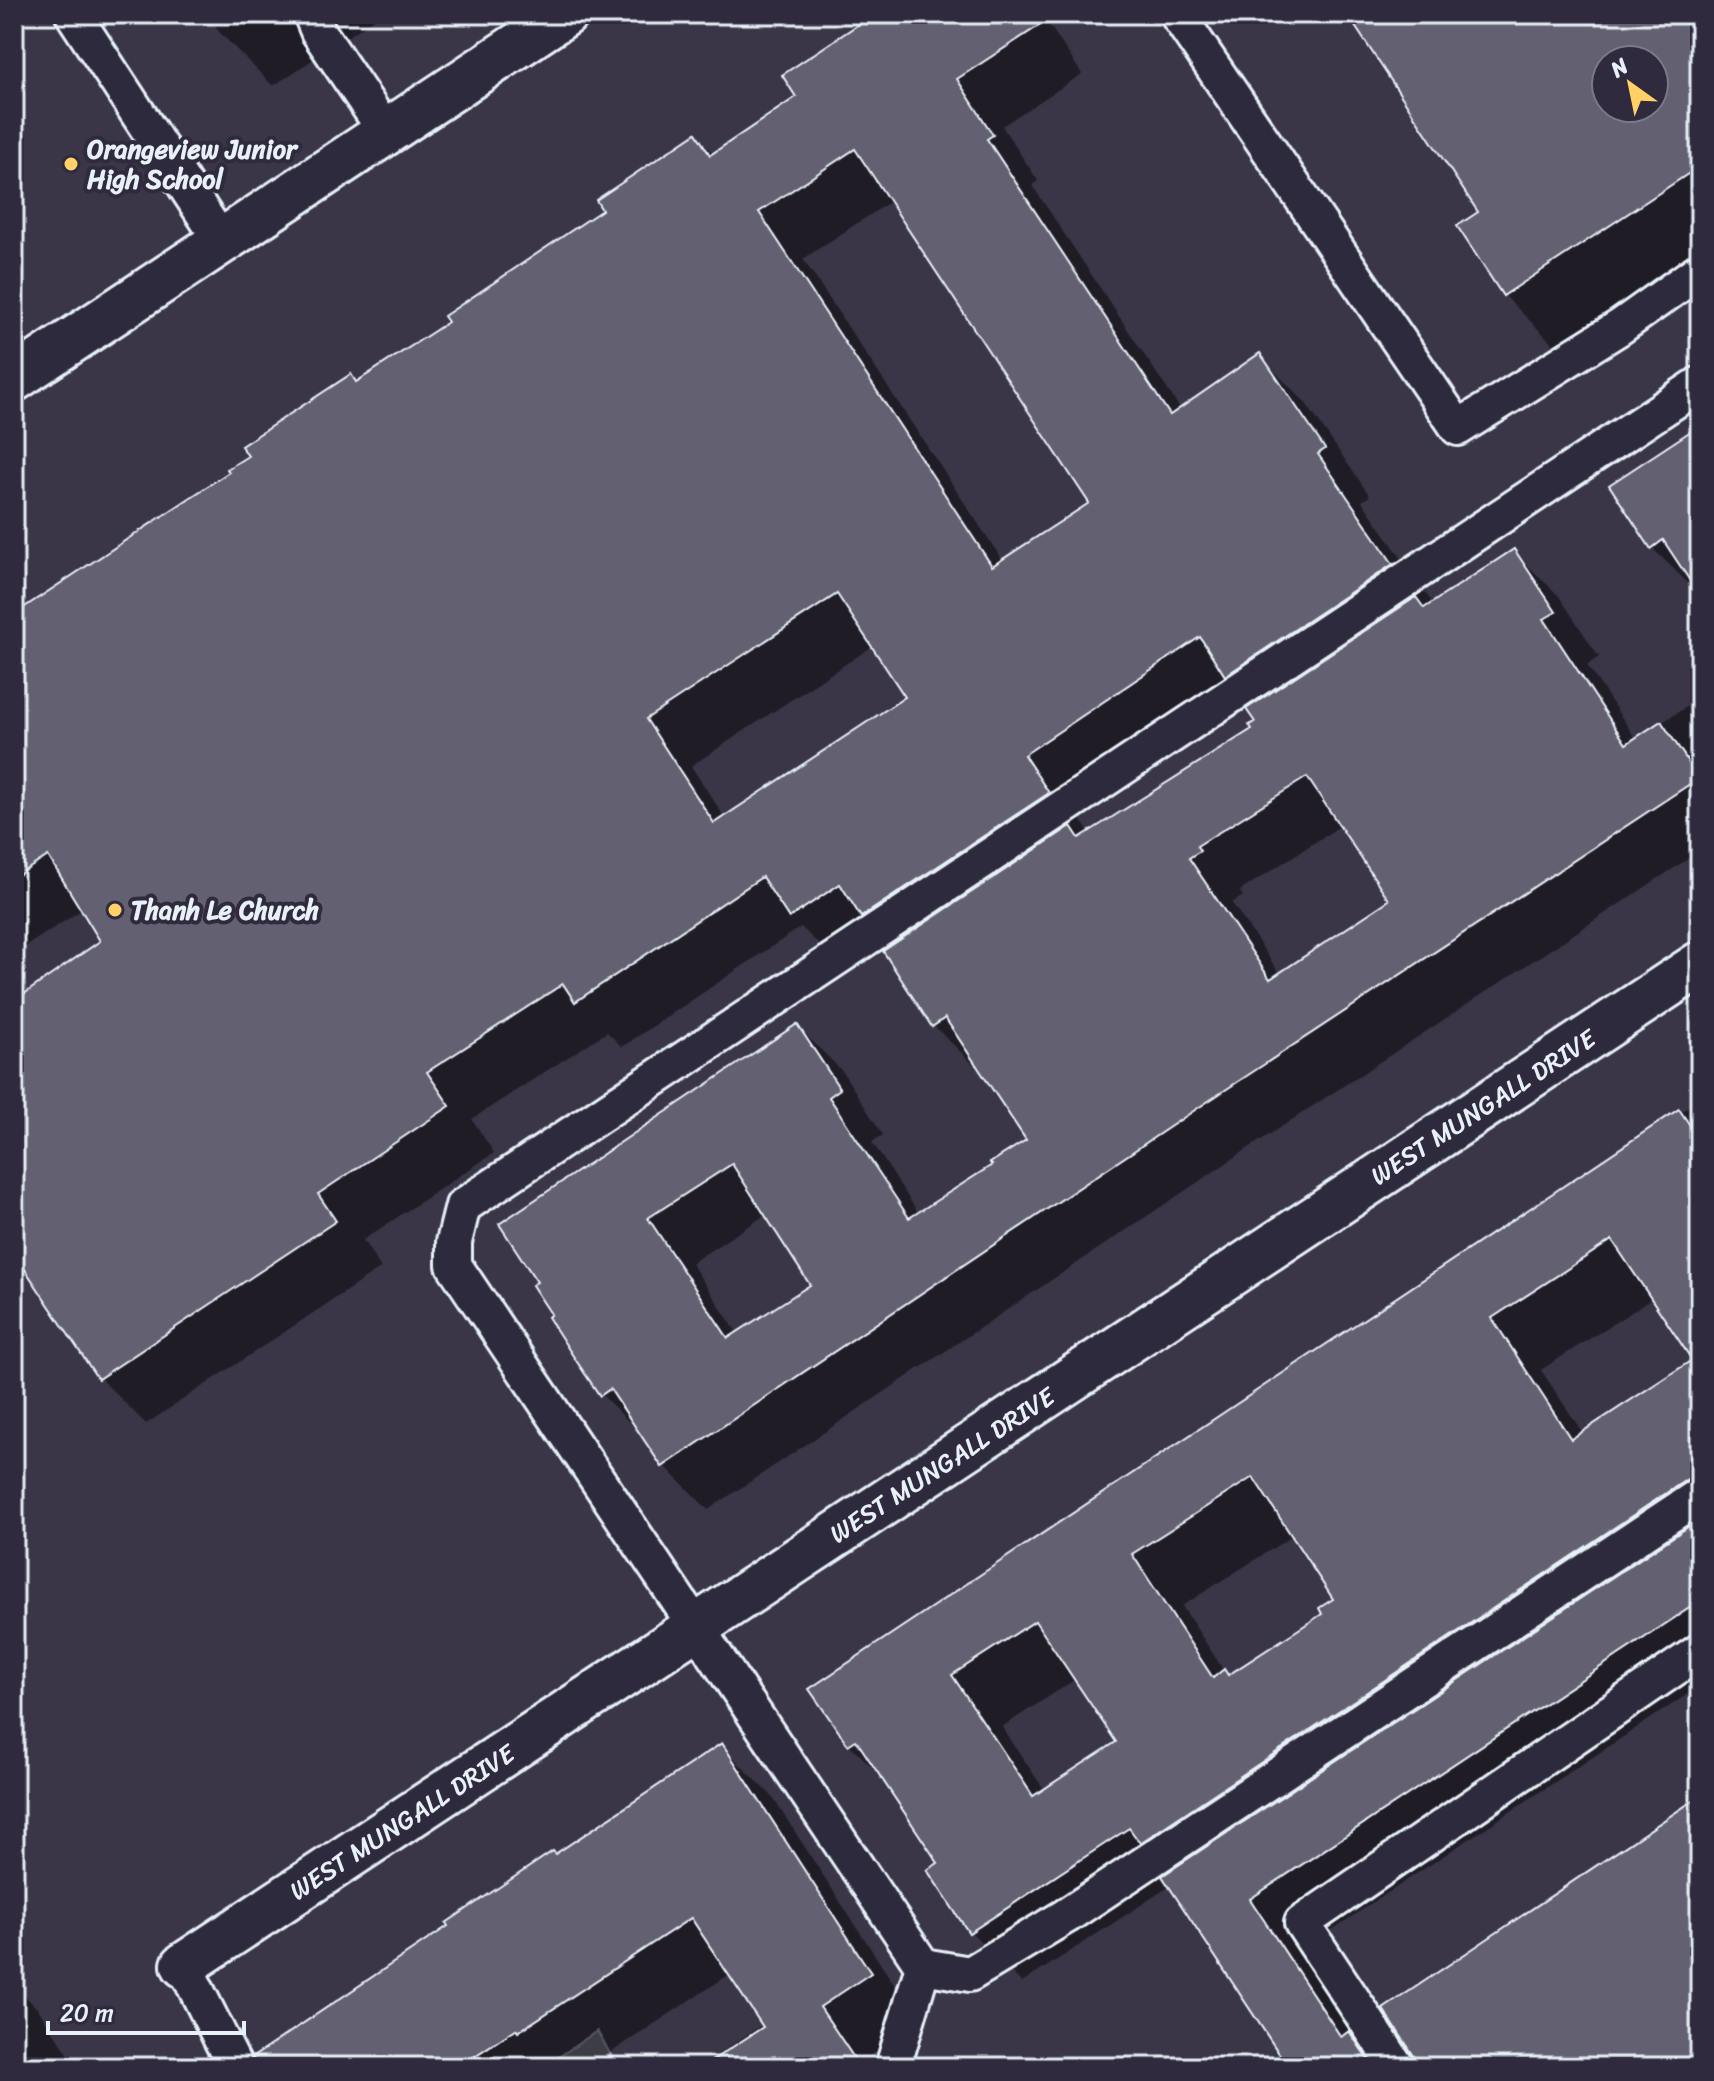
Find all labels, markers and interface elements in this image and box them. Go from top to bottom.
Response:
north arrow [1590,44,1670,124]
text: N [1602,47,1637,89]
place label: Orangeview Junior High School [87,126,299,202]
marker: Orangeview Junior High School [62,155,80,173]
place label: Thanh Le Church [131,887,319,933]
marker: Thanh Le Church [106,901,124,919]
street label: WEST MUNGALL DRIVE [1360,1015,1607,1198]
street label: WEST MUNGALL DRIVE [819,1373,1066,1556]
street label: WEST MUNGALL DRIVE [279,1730,526,1913]
scale bar [48,1985,244,2035]
text: 20 m [60,1992,114,2034]

